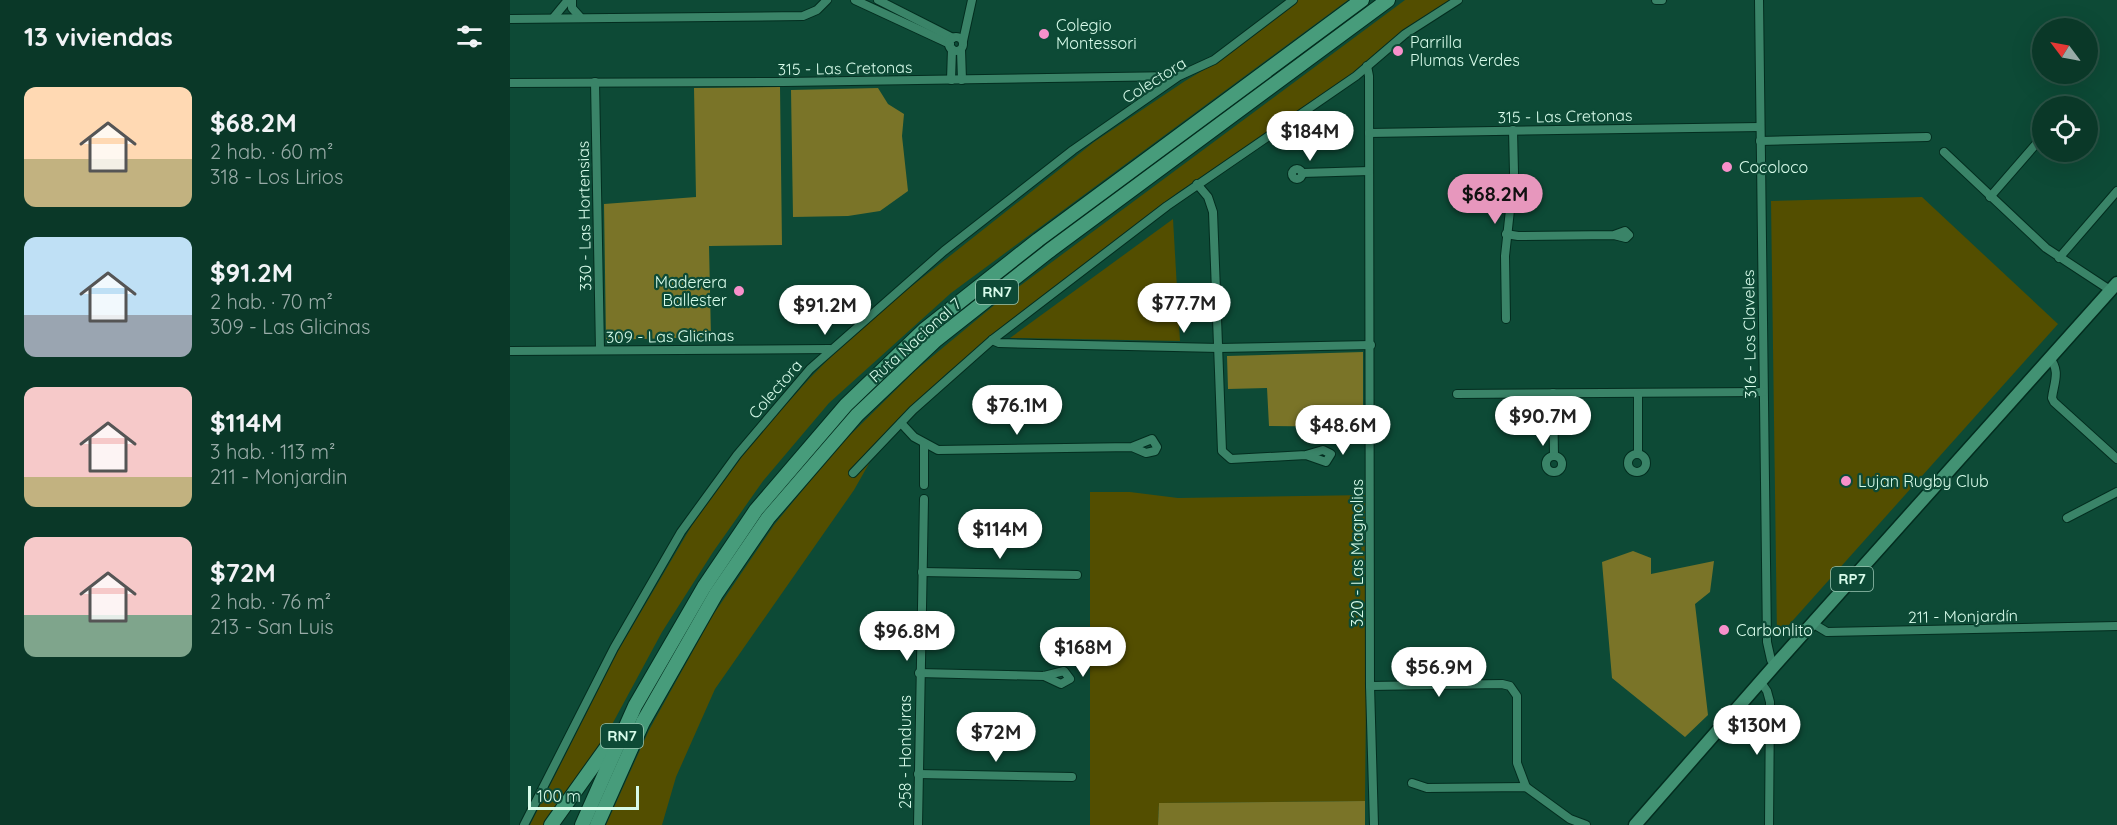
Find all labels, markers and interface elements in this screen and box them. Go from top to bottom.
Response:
place label: Colegio Montessori [1056,15,1137,53]
north arrow [2032,18,2098,84]
map controls [2032,18,2098,162]
text: 13 viviendas [24,20,173,53]
icon: filters [453,20,486,53]
marker: Colegio Montessori [1037,27,1051,41]
place label: Parrilla Plumas Verdes [1410,32,1520,70]
marker: Parrilla Plumas Verdes [1391,44,1405,58]
street label: Colectora [1118,53,1190,107]
street label: 315 - Las Cretonas [777,57,913,79]
button: locate [2032,96,2098,162]
street label: 315 - Las Cretonas [1497,105,1633,127]
text: $68.2M [210,106,297,139]
icon: home [72,111,144,183]
pin: $184M [1268,111,1352,162]
text: $184M [1281,118,1339,143]
text: 2 hab. · 60 m² [210,139,333,164]
street label: 330 - Las Hortensias [573,141,595,291]
place label: Cocoloco [1739,157,1808,177]
marker: Cocoloco [1720,160,1734,174]
text: 318 - Los Lirios [210,164,343,189]
pin: $68.2M [1446,174,1544,225]
text: $68.2M [1462,181,1528,206]
text: $91.2M [210,256,293,289]
icon: home [72,261,144,333]
street label: 316 - Los Claveles [1738,269,1760,399]
place label: Maderera Ballester [655,272,727,310]
road number: RN7 [976,280,1018,304]
pin: $77.7M [1135,283,1233,334]
marker: Maderera Ballester [732,284,746,298]
pin: $91.2M [776,285,874,336]
text: 2 hab. · 70 m² [210,289,333,314]
text: $77.7M [1152,290,1216,315]
text: $91.2M [793,292,857,317]
street label: Ruta Nacional 7 [865,293,965,387]
text: 309 - Las Glicinas [210,314,370,339]
street label: 309 - Las Glicinas [606,325,734,347]
street label: Colectora [744,355,806,423]
pin: $76.1M [968,385,1066,436]
text: $76.1M [986,392,1048,417]
pin: $90.7M [1494,396,1592,447]
text: $90.7M [1509,403,1577,428]
pin: $48.6M [1294,405,1392,456]
text: $114M [210,406,282,439]
icon: home [72,411,144,483]
text: $48.6M [1309,412,1377,437]
text: 3 hab. · 113 m² [210,439,335,464]
text: 211 - Monjardin [210,464,348,489]
place label: Lujan Rugby Club [1858,471,1989,491]
marker: Lujan Rugby Club [1839,474,1853,488]
street label: 320 - Las Magnolias [1347,479,1367,627]
pin: $114M [958,509,1042,560]
text: $114M [972,516,1028,541]
text: $72M [210,556,276,589]
icon: home [72,561,144,633]
road number: RP7 [1831,567,1873,591]
text: 2 hab. · 76 m² [210,589,331,614]
street label: 211 - Monjardín [1908,605,2018,627]
pin: $96.8M [858,611,956,662]
text: 213 - San Luis [210,614,334,639]
text: $96.8M [874,618,940,643]
place label: Carbonlito [1736,620,1813,640]
marker: Carbonlito [1717,623,1731,637]
pin: $168M [1041,627,1125,678]
text: $168M [1054,634,1112,659]
pin: $56.9M [1390,647,1488,698]
text: $56.9M [1405,654,1473,679]
street label: 258 - Honduras [895,695,915,809]
pin: $130M [1715,705,1799,756]
pin: $72M [960,712,1032,763]
text: $130M [1727,712,1787,737]
text: $72M [971,719,1021,744]
road number: RN7 [601,724,643,748]
scale bar [528,783,639,810]
text: 100 m [537,786,581,806]

